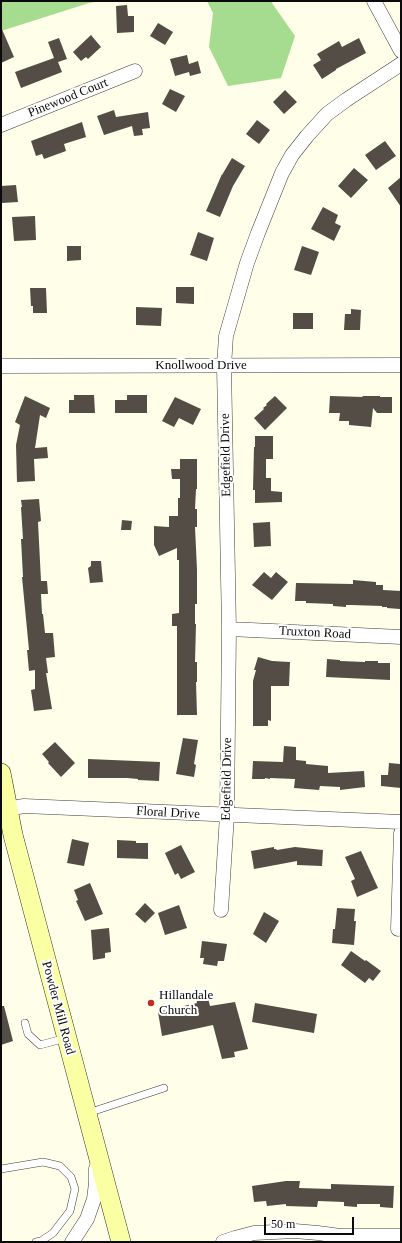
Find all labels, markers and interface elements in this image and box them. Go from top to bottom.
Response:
street label: Pinewood Court [26,75,110,121]
street label: Knollwood Drive [155,358,247,374]
street label: Edgefield Drive [217,413,235,497]
street label: Truxton Road [279,623,351,643]
street label: Edgefield Drive [218,737,236,821]
street label: Floral Drive [136,804,200,822]
street label: Powder Mill Road [38,960,78,1056]
place label: Hillandale Church [159,988,213,1019]
marker: Hillandale Church [146,998,156,1008]
scale bar [266,1209,356,1235]
text: 50 m [271,1217,295,1231]

